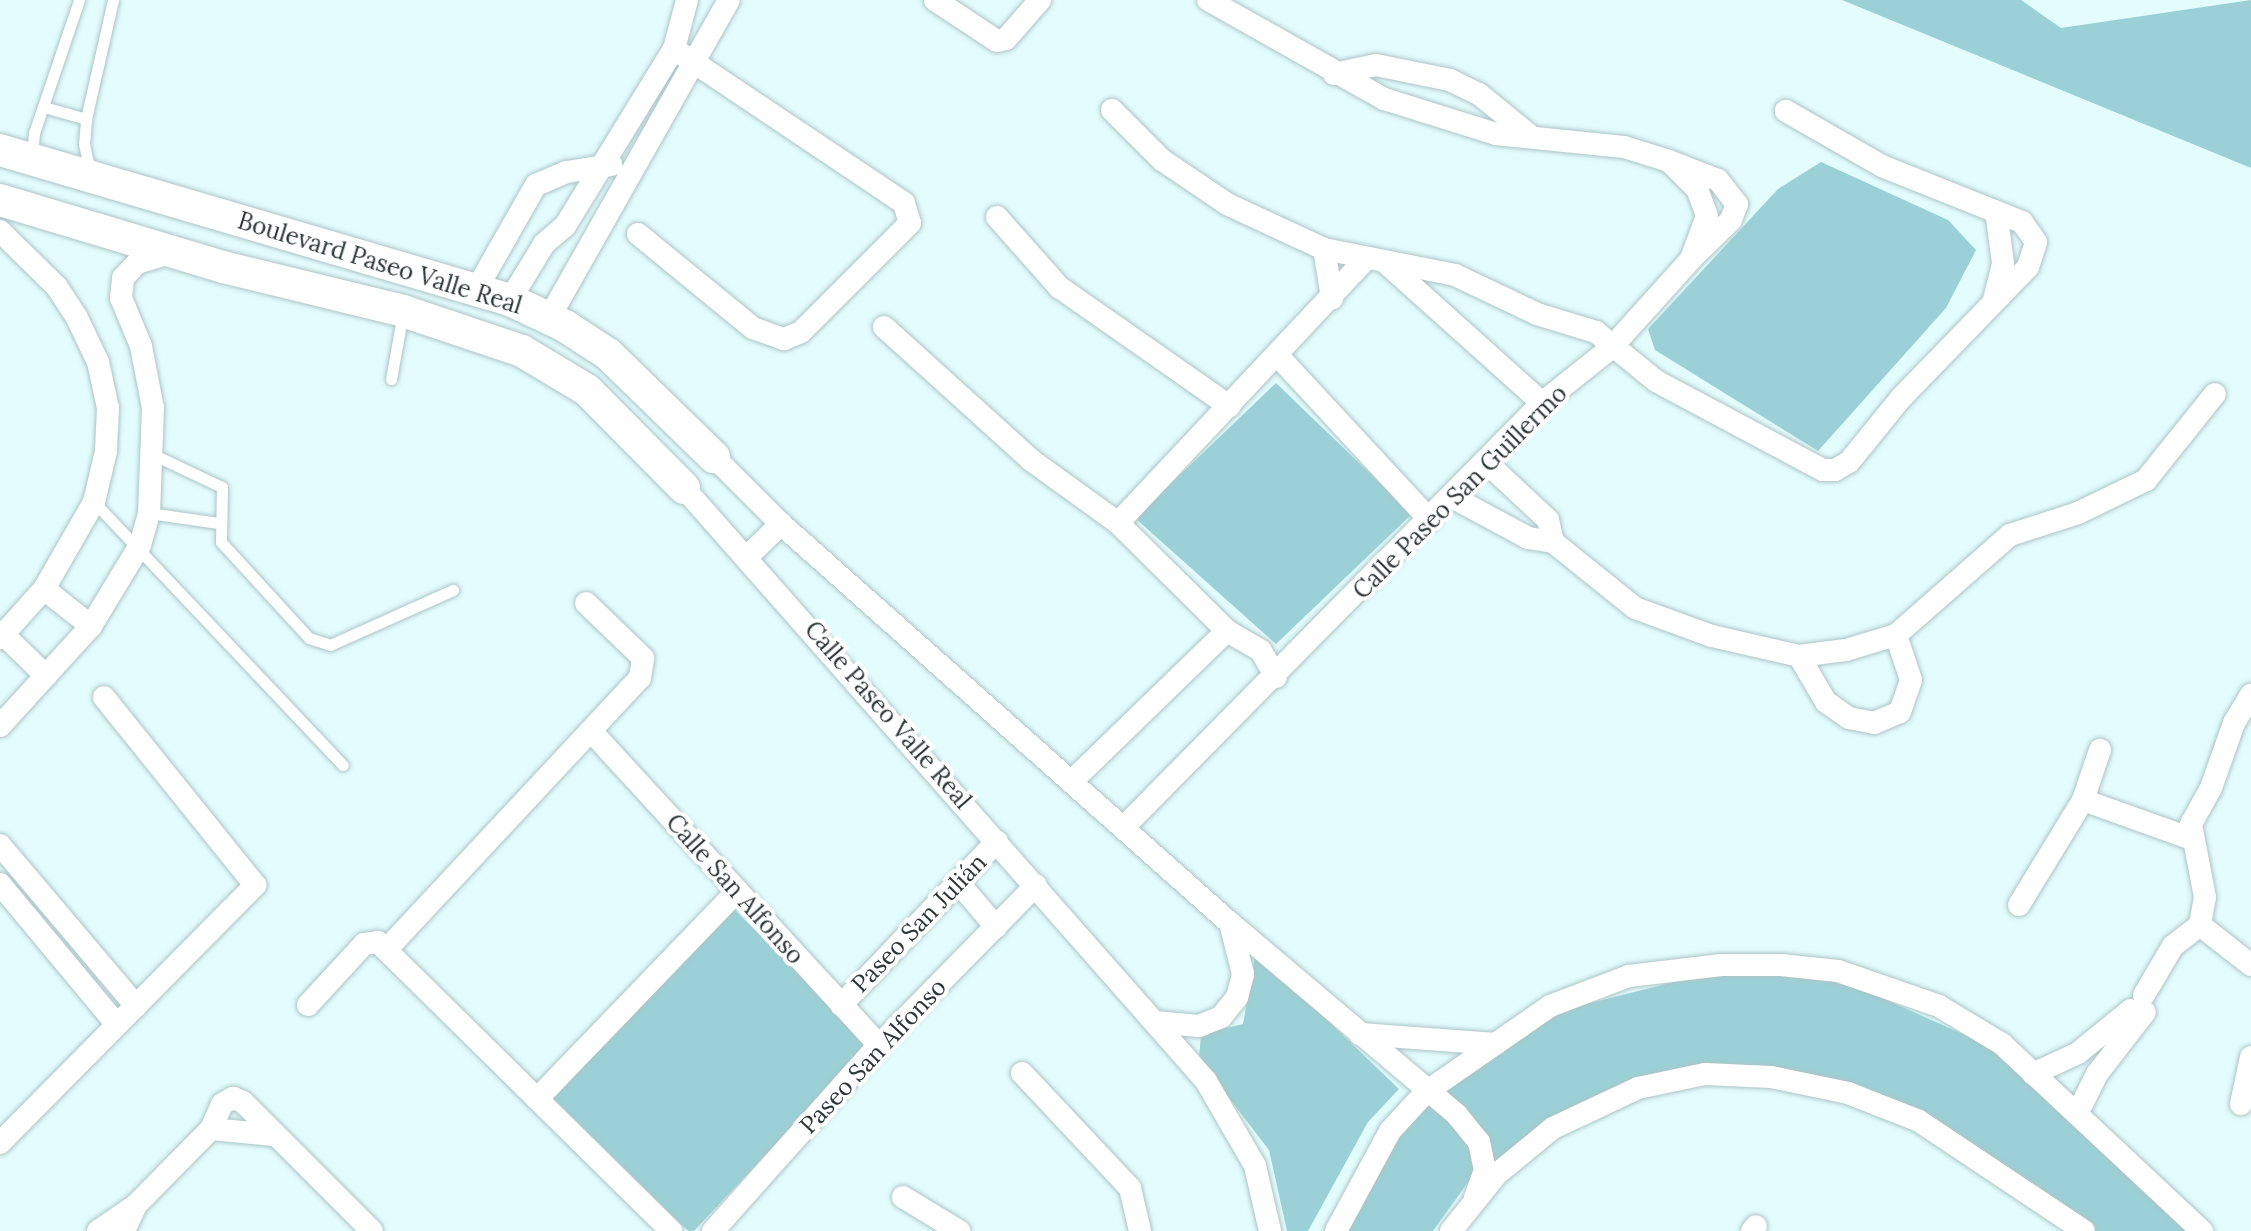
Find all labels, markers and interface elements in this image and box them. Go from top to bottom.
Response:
street label: Boulevard Paseo Valle Real [234,206,526,320]
street label: Calle Paseo San Guillermo [1347,379,1573,605]
street label: Calle Paseo Valle Real [799,615,977,815]
street label: Calle San Alfonso [660,808,810,970]
street label: Paseo San Julián [846,848,992,998]
street label: Paseo San Alfonso [794,973,952,1139]

